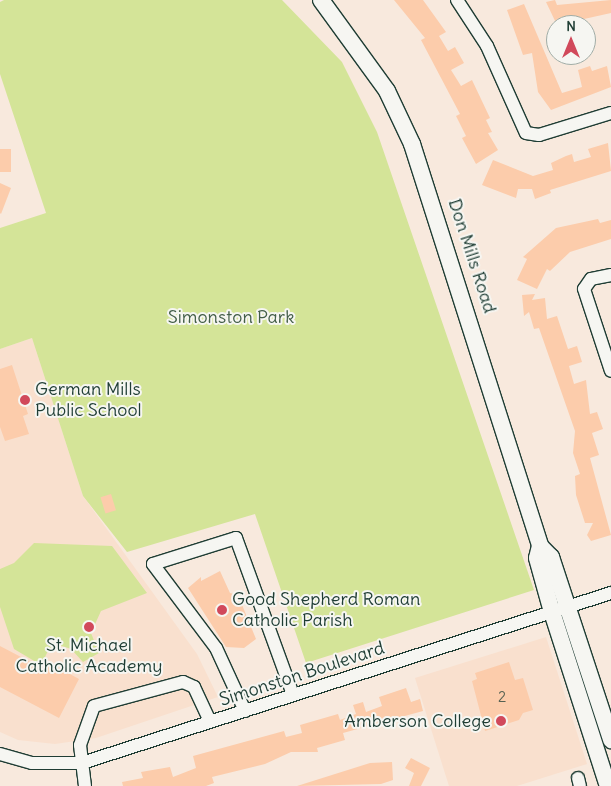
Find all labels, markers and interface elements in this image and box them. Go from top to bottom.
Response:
north arrow [546,15,596,65]
text: N [566,17,576,35]
street label: Don Mills Road [443,196,501,316]
park label: Simonston Park [168,306,294,328]
place label: German Mills Public School [35,379,142,422]
marker: German Mills Public School [19,394,31,406]
place label: Good Shepherd Roman Catholic Parish [232,589,420,632]
marker: Good Shepherd Roman Catholic Parish [216,604,228,616]
marker: St. Michael Catholic Academy [83,621,95,633]
place label: St. Michael Catholic Academy [16,635,162,678]
street label: Simonston Boulevard [217,637,387,711]
house number: 2 [498,688,506,706]
place label: Amberson College [344,710,491,732]
marker: Amberson College [495,715,507,727]

